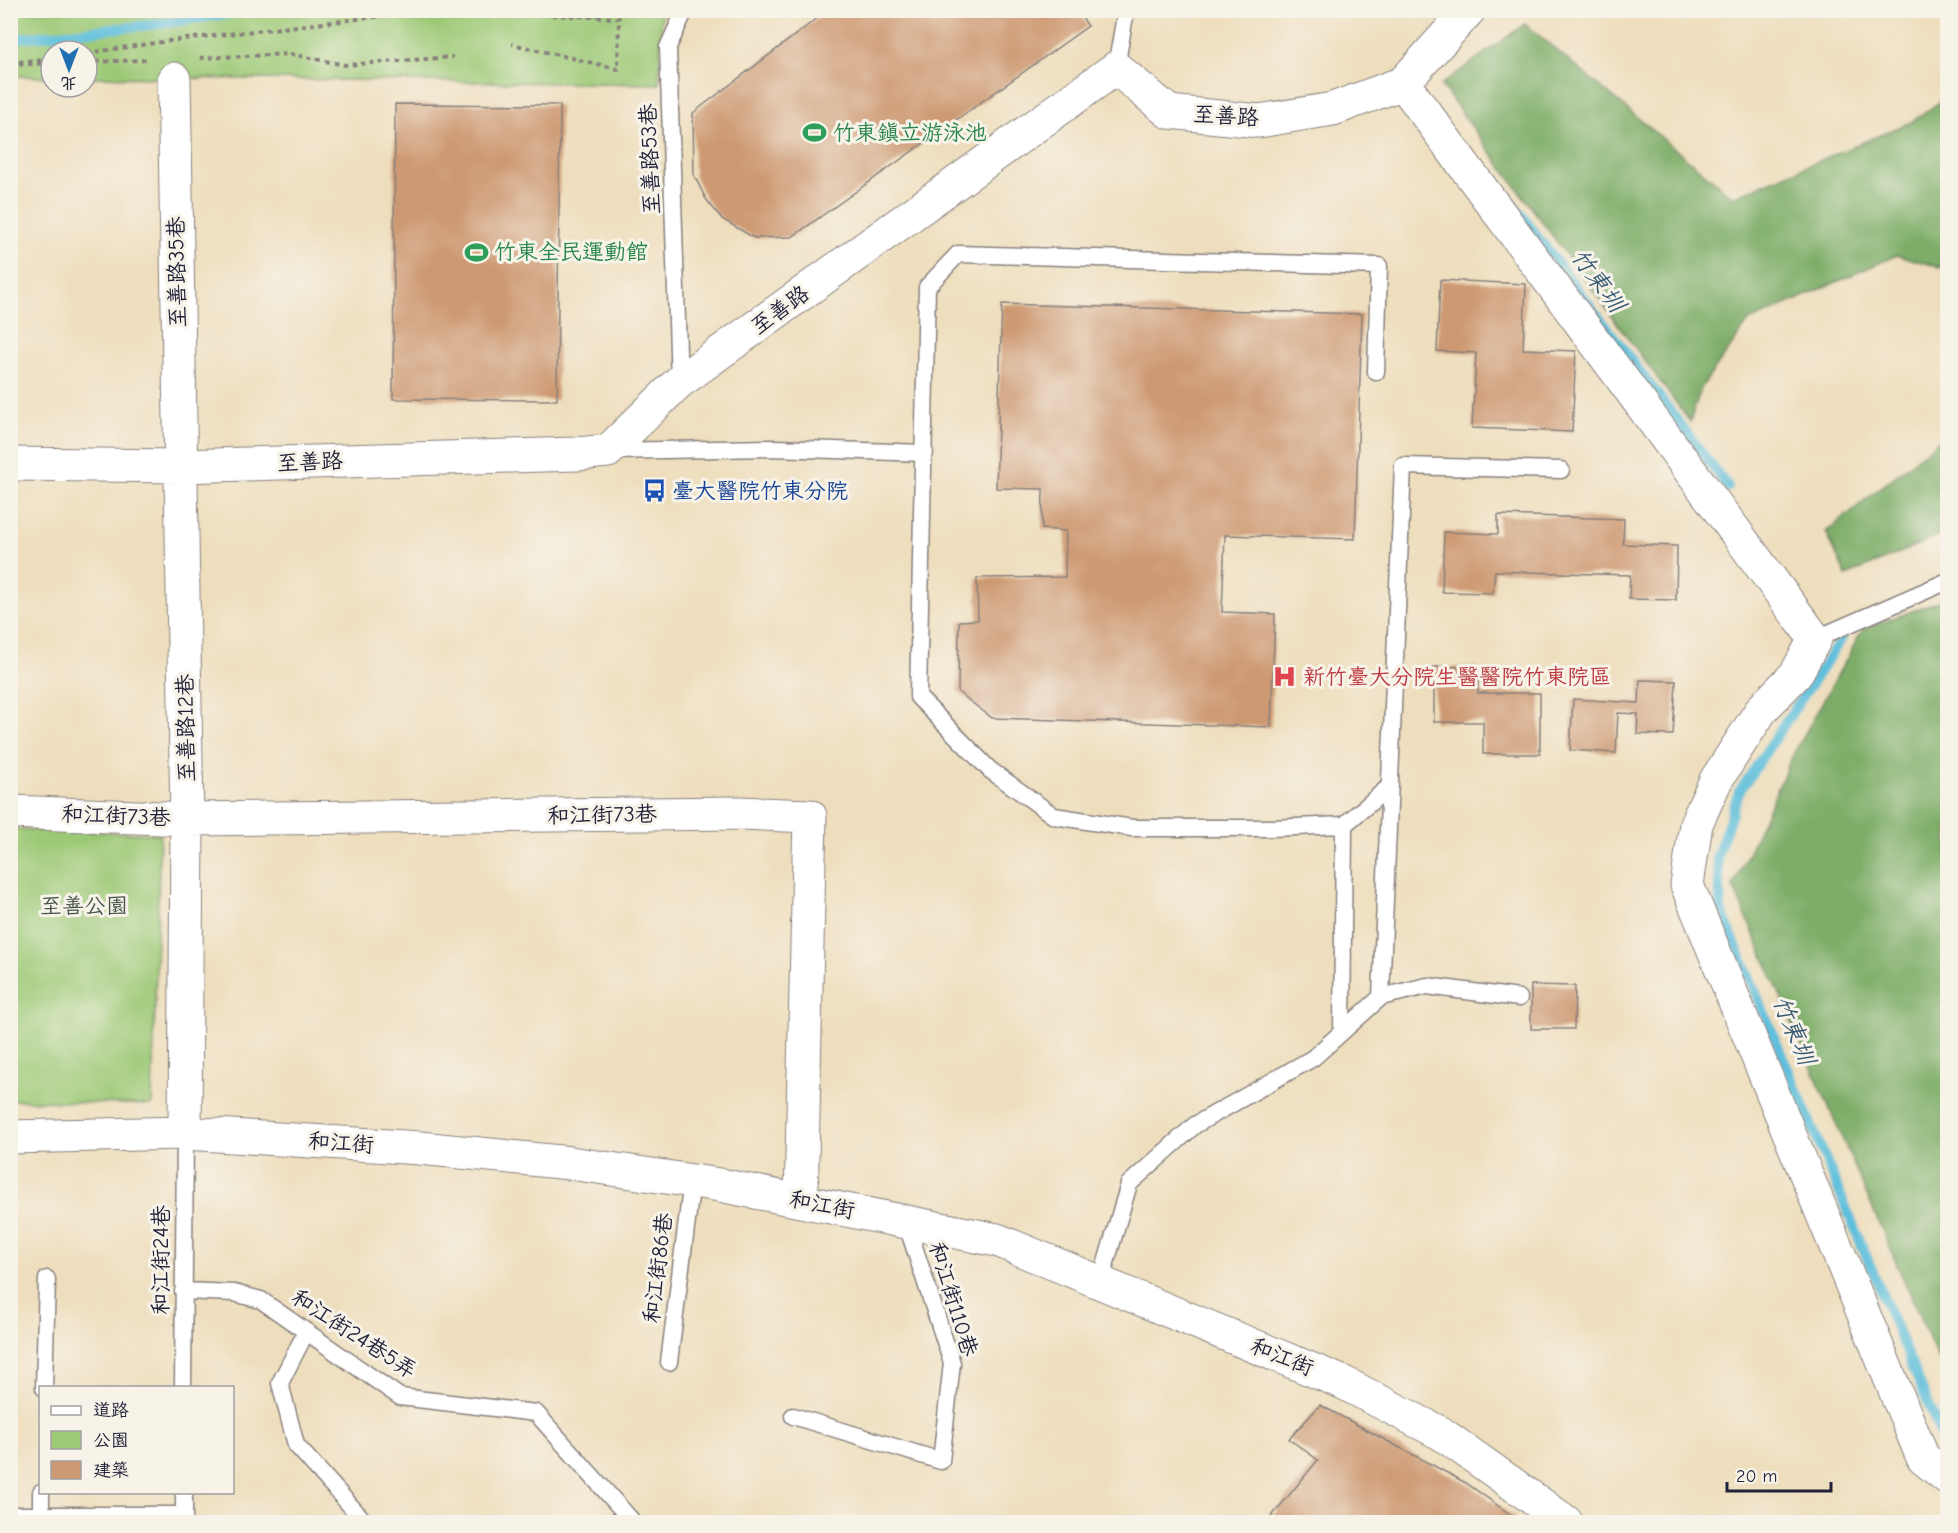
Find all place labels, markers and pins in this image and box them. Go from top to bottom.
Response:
sports icon: 竹東鎮立游泳池 [802,120,828,146]
place label: 竹東鎮立游泳池 [833,120,987,146]
sports icon: 竹東全民運動館 [463,239,489,265]
place label: 竹東全民運動館 [494,239,648,265]
bus stop icon: 臺大醫院竹東分院 [641,478,667,504]
place label: 臺大醫院竹東分院 [672,478,848,504]
hospital icon: 新竹臺大分院生醫醫院竹東院區 [1272,664,1298,690]
place label: 新竹臺大分院生醫醫院竹東院區 [1303,664,1611,690]

